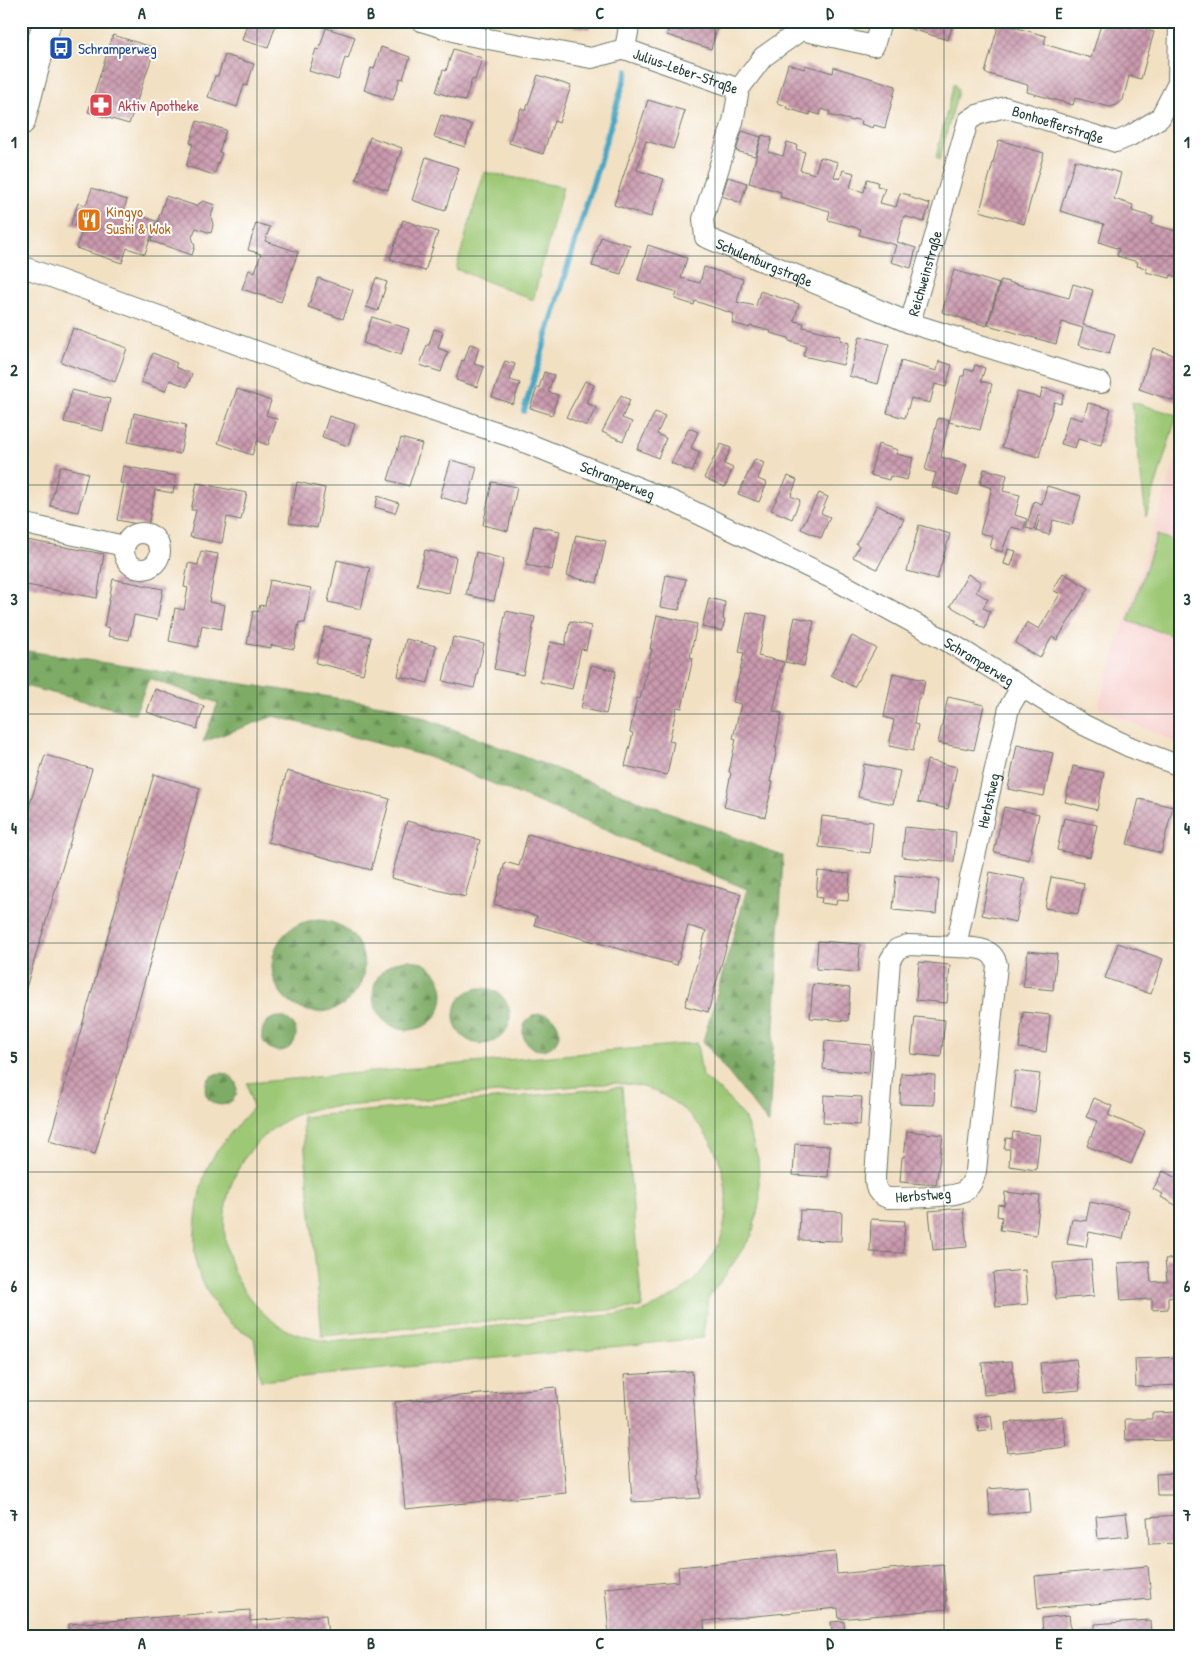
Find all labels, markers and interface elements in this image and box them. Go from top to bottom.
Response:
text: A [138,2,146,24]
text: B [367,2,375,24]
text: C [596,2,605,24]
text: D [826,2,834,24]
text: E [1055,2,1063,24]
bus stop icon: Schramperweg [48,35,74,61]
place label: Schramperweg [78,38,157,59]
street label: Julius-Leber-Straße [631,42,741,99]
pharmacy icon: Aktiv Apotheke [88,92,114,118]
place label: Aktiv Apotheke [118,95,199,116]
street label: Bonhoefferstraße [1010,99,1107,148]
text: 1 [11,131,17,153]
text: 1 [1184,131,1190,153]
place label: Kingyo Sushi & Wok [106,201,171,239]
restaurant icon: Kingyo Sushi & Wok [76,207,102,233]
street label: Reichweinstraße [902,228,947,318]
street label: Schulenburgstraße [713,232,816,292]
text: 2 [10,359,18,381]
text: 2 [1183,359,1191,381]
street label: Schramperweg [577,455,659,504]
text: 3 [10,588,18,610]
text: 3 [1183,588,1191,610]
street label: Schramperweg [940,631,1019,691]
street label: Herbstweg [971,771,1004,830]
text: 4 [11,817,17,839]
text: 4 [1184,817,1190,839]
text: 5 [11,1046,18,1068]
text: 5 [1184,1046,1191,1068]
street label: Herbstweg [895,1183,952,1207]
text: 6 [11,1275,18,1297]
text: 6 [1184,1275,1191,1297]
text: 7 [9,1504,18,1526]
text: 7 [1182,1504,1191,1526]
text: A [138,1632,146,1654]
text: B [367,1632,375,1654]
text: C [596,1632,605,1654]
text: D [826,1632,834,1654]
text: E [1055,1632,1063,1654]

